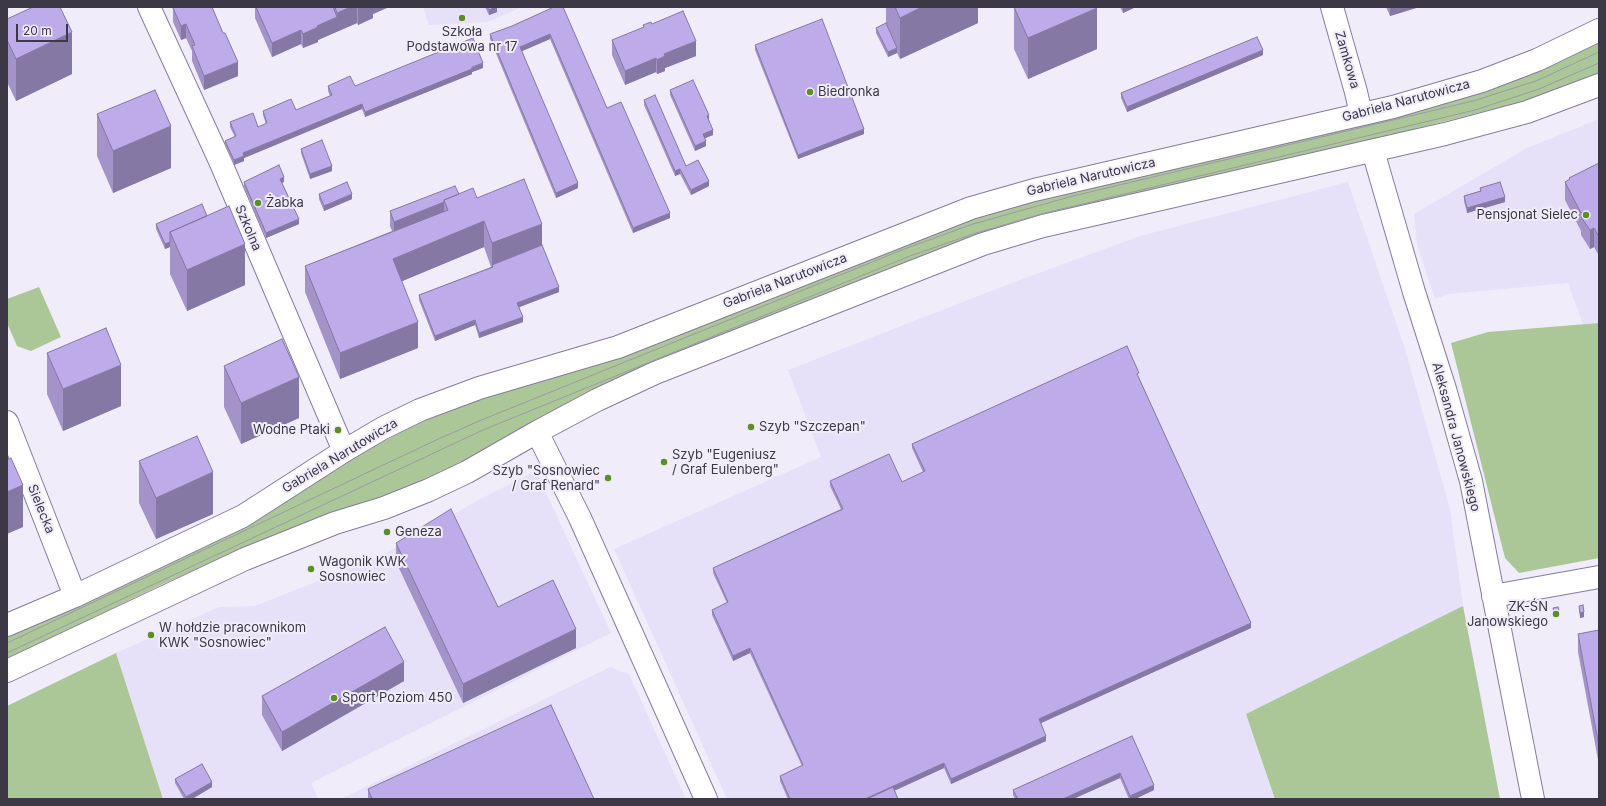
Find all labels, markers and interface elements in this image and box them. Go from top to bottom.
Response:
marker: Szkoła Podstawowa nr 17 [457,13,467,23]
scale bar [18,16,70,42]
text: 20 m [23,23,52,38]
place label: Szkoła Podstawowa nr 17 [407,24,517,55]
street label: Zamkowa [1331,29,1363,91]
street label: Gabriela Narutowicza [1340,76,1472,126]
place label: Biedronka [818,84,880,100]
marker: Biedronka [805,87,815,97]
street label: Gabriela Narutowicza [1025,155,1157,199]
place label: Żabka [266,195,304,211]
marker: Żabka [253,198,263,208]
street label: Szkolna [231,203,265,253]
place label: Pensjonat Sielec [1477,207,1578,223]
marker: Pensjonat Sielec [1581,210,1591,220]
street label: Gabriela Narutowicza [721,250,849,312]
street label: Aleksandra Janowskiego [1429,361,1483,513]
street label: Gabriela Narutowicza [280,415,400,497]
place label: Szyb "Szczepan" [759,419,866,435]
place label: Wodne Ptaki [253,422,330,438]
marker: Szyb "Szczepan" [746,422,756,432]
marker: Wodne Ptaki [333,425,343,435]
place label: Szyb "Eugeniusz / Graf Eulenberg" [672,447,779,478]
marker: Szyb "Eugeniusz / Graf Eulenberg" [659,457,669,467]
place label: Szyb "Sosnowiec / Graf Renard" [492,463,600,494]
marker: Szyb "Sosnowiec / Graf Renard" [603,473,613,483]
street label: Sielecka [24,482,58,536]
place label: Geneza [395,524,442,540]
marker: Geneza [382,527,392,537]
place label: Wagonik KWK Sosnowiec [319,554,406,585]
marker: Wagonik KWK Sosnowiec [306,564,316,574]
place label: ZK-ŚN Janowskiego [1467,599,1548,630]
marker: ZK-ŚN Janowskiego [1551,609,1561,619]
place label: W hołdzie pracownikom KWK "Sosnowiec" [159,620,306,651]
marker: W hołdzie pracownikom KWK "Sosnowiec" [146,630,156,640]
place label: Sport Poziom 450 [342,690,453,706]
marker: Sport Poziom 450 [329,693,339,703]

